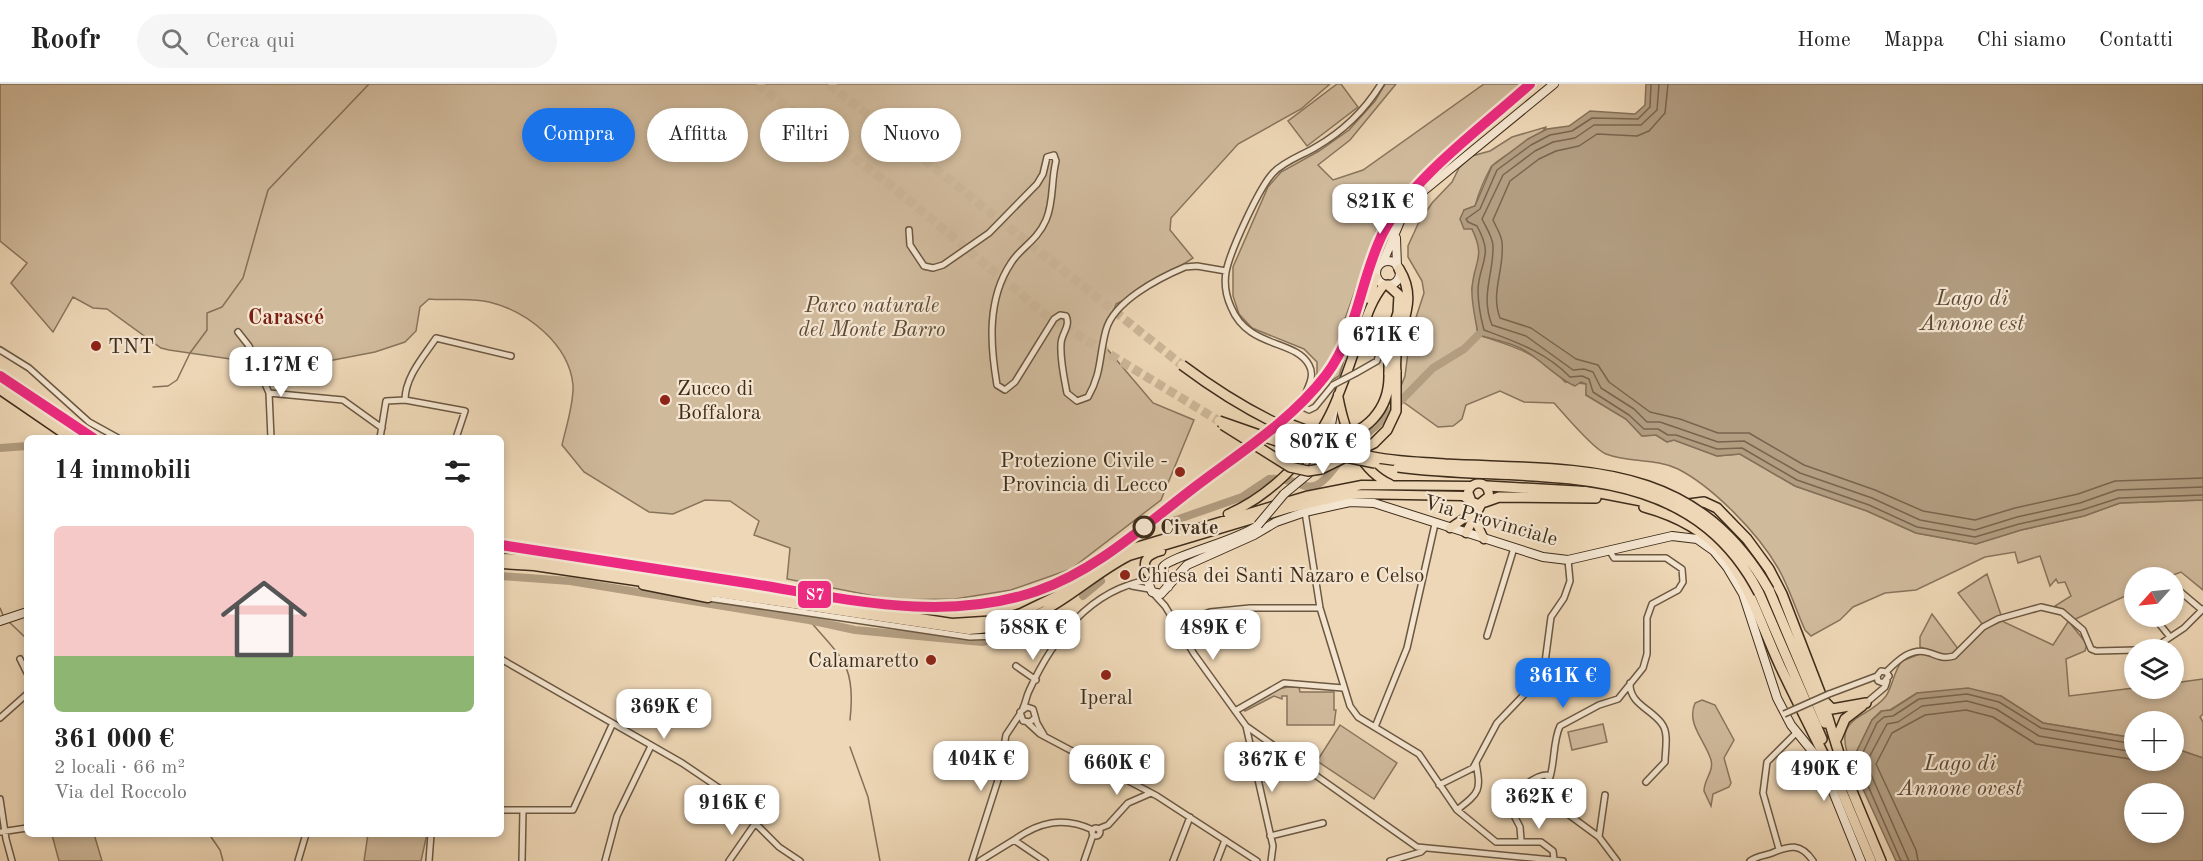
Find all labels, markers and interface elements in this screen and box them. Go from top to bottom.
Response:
search box [137,14,557,68]
icon: search [158,25,191,58]
text: Roofr [30,27,101,55]
text: Cerca qui [206,30,295,52]
text: Home [1797,30,1851,51]
text: Mappa [1884,30,1944,51]
text: Chi siamo [1977,30,2066,51]
text: Contatti [2099,30,2173,51]
chip: Compra [522,108,635,162]
chip: Affitta [647,108,748,162]
chip: Filtri [760,108,849,162]
chip: Nuovo [861,108,961,162]
pin: 821K € [1331,184,1429,235]
text: 821K € [1346,193,1414,213]
water label: Lago di Annone est [1919,288,2025,335]
park label: Parco naturale del Monte Barro [799,296,945,341]
district label: Carascé [248,307,324,329]
pin: 671K € [1337,317,1435,368]
text: 671K € [1352,326,1420,346]
place label: TNT [108,337,154,358]
marker: TNT [89,339,103,353]
pin: 1.17M € [226,347,336,398]
text: 1.17M € [243,356,319,376]
place label: Zucco di Boffalora [677,379,761,424]
marker: Zucco di Boffalora [658,393,672,407]
pin: 807K € [1274,424,1372,475]
text: 807K € [1289,433,1357,453]
place label: Protezione Civile - Provincia di Lecco [1000,451,1168,496]
icon: filters [441,455,474,488]
text: 14 immobili [54,458,191,484]
marker: Protezione Civile - Provincia di Lecco [1173,465,1187,479]
street label: Via Provinciale [1421,492,1560,551]
marker: Civate [1133,516,1155,538]
place label: Civate [1160,518,1219,539]
icon: home [210,565,318,673]
place label: Chiesa dei Santi Nazaro e Celso [1137,566,1425,587]
north arrow [2124,567,2184,627]
map controls [2124,567,2184,843]
marker: Chiesa dei Santi Nazaro e Celso [1118,568,1132,582]
line badge: S7 [797,580,832,609]
text: S7 [805,588,825,604]
pin: 588K € [984,610,1082,661]
pin: 489K € [1164,610,1262,661]
text: 588K € [999,619,1067,639]
text: 489K € [1179,619,1247,639]
button: layers [2124,639,2184,699]
place label: Calamaretto [808,651,919,672]
marker: Calamaretto [924,653,938,667]
pin: 361K € [1514,658,1612,709]
text: 361K € [1529,667,1597,687]
marker: Iperal [1099,668,1113,682]
place label: Iperal [1079,688,1133,709]
pin: 369K € [615,689,713,740]
text: 369K € [630,698,698,718]
button: + [2124,711,2184,771]
text: 361 000 € [54,727,174,753]
pin: 404K € [932,741,1030,792]
pin: 367K € [1223,742,1321,793]
pin: 660K € [1068,745,1166,796]
text: 404K € [947,750,1015,770]
text: 367K € [1238,751,1306,771]
pin: 490K € [1775,751,1873,802]
water label: Lago di Annone ovest [1897,753,2023,800]
text: 660K € [1083,754,1151,774]
text: 2 locali · 66 m² [54,758,185,778]
text: 490K € [1790,760,1858,780]
pin: 362K € [1490,779,1588,830]
text: Via del Roccolo [54,783,187,803]
button: − [2124,783,2184,843]
pin: 916K € [683,785,781,836]
text: 362K € [1505,788,1573,808]
text: 916K € [698,794,766,814]

